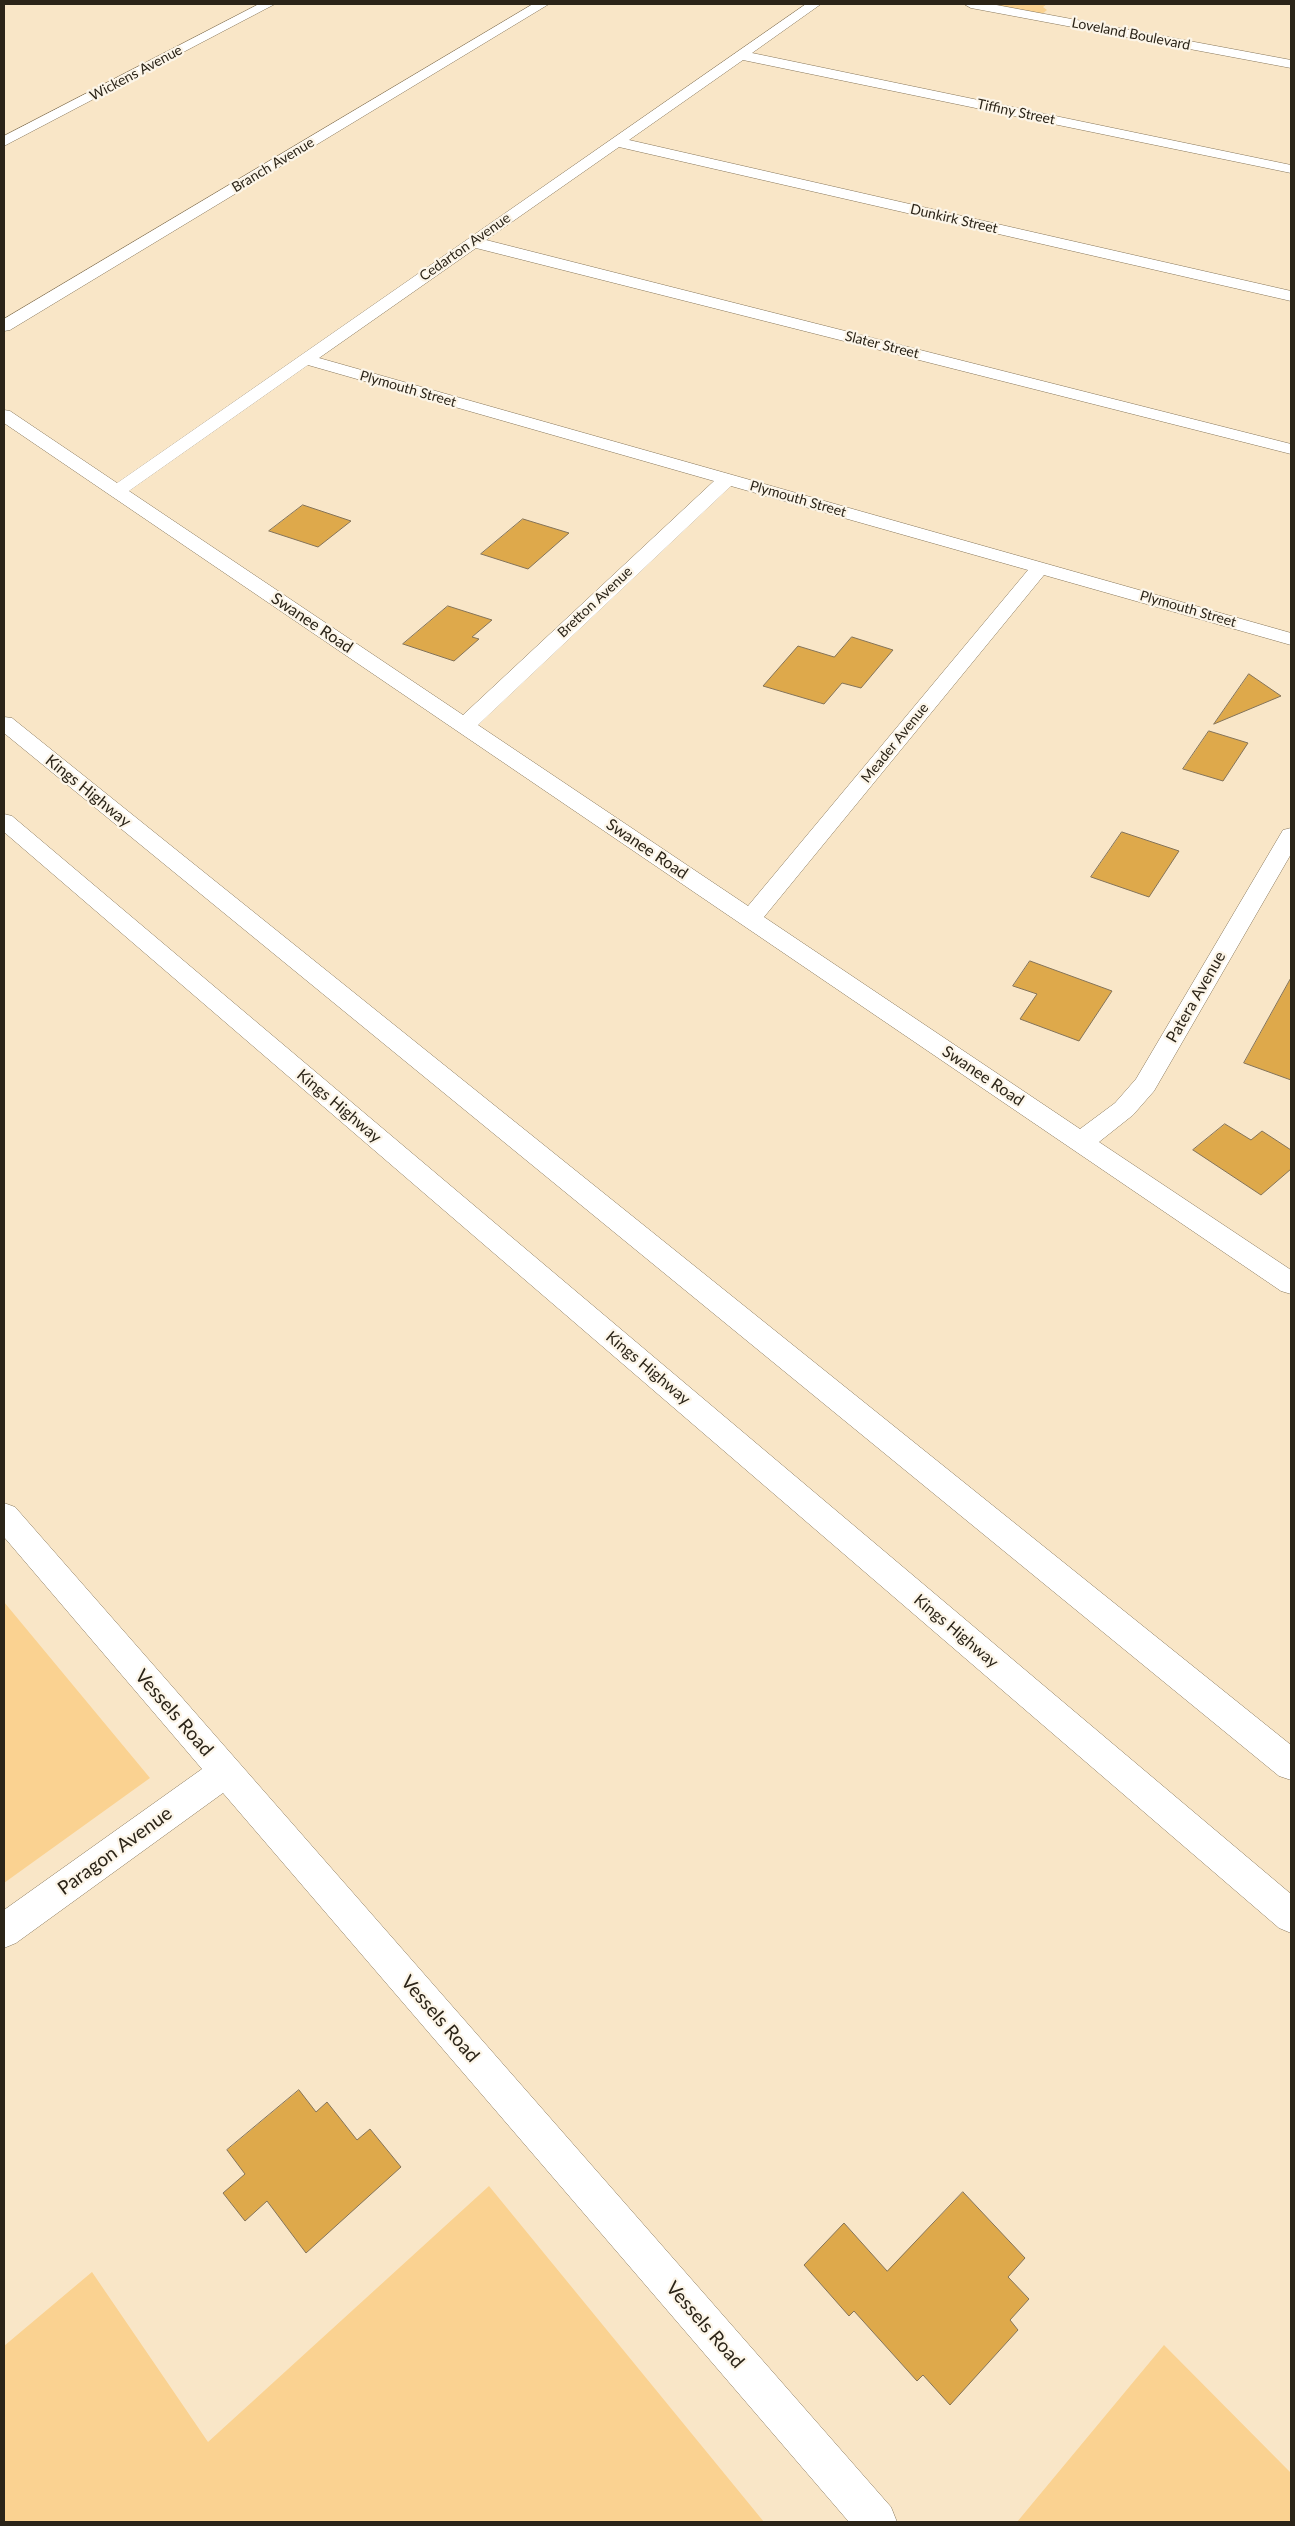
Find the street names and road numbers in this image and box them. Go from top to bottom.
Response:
street label: Loveland Boulevard [1070,14,1192,54]
street label: Wickens Avenue [87,42,185,104]
street label: Tiffiny Street [975,96,1057,128]
street label: Branch Avenue [229,134,317,196]
street label: Dunkirk Street [909,201,999,237]
street label: Cedarton Avenue [416,209,514,285]
street label: Slater Street [843,328,921,362]
street label: Plymouth Street [358,367,458,411]
street label: Plymouth Street [748,477,848,521]
street label: Bretton Avenue [554,563,636,641]
street label: Plymouth Street [1138,587,1238,631]
street label: Swanee Road [268,589,356,657]
street label: Meader Avenue [858,700,932,786]
street label: Kings Highway [41,751,135,831]
street label: Swanee Road [603,815,691,883]
street label: Patera Avenue [1162,948,1230,1046]
street label: Swanee Road [939,1042,1027,1110]
street label: Kings Highway [293,1065,385,1147]
street label: Kings Highway [602,1327,694,1409]
street label: Kings Highway [910,1590,1002,1672]
street label: Vessels Road [130,1665,218,1761]
street label: Paragon Avenue [53,1802,177,1900]
street label: Vessels Road [396,1971,484,2067]
street label: Vessels Road [661,2277,749,2373]

